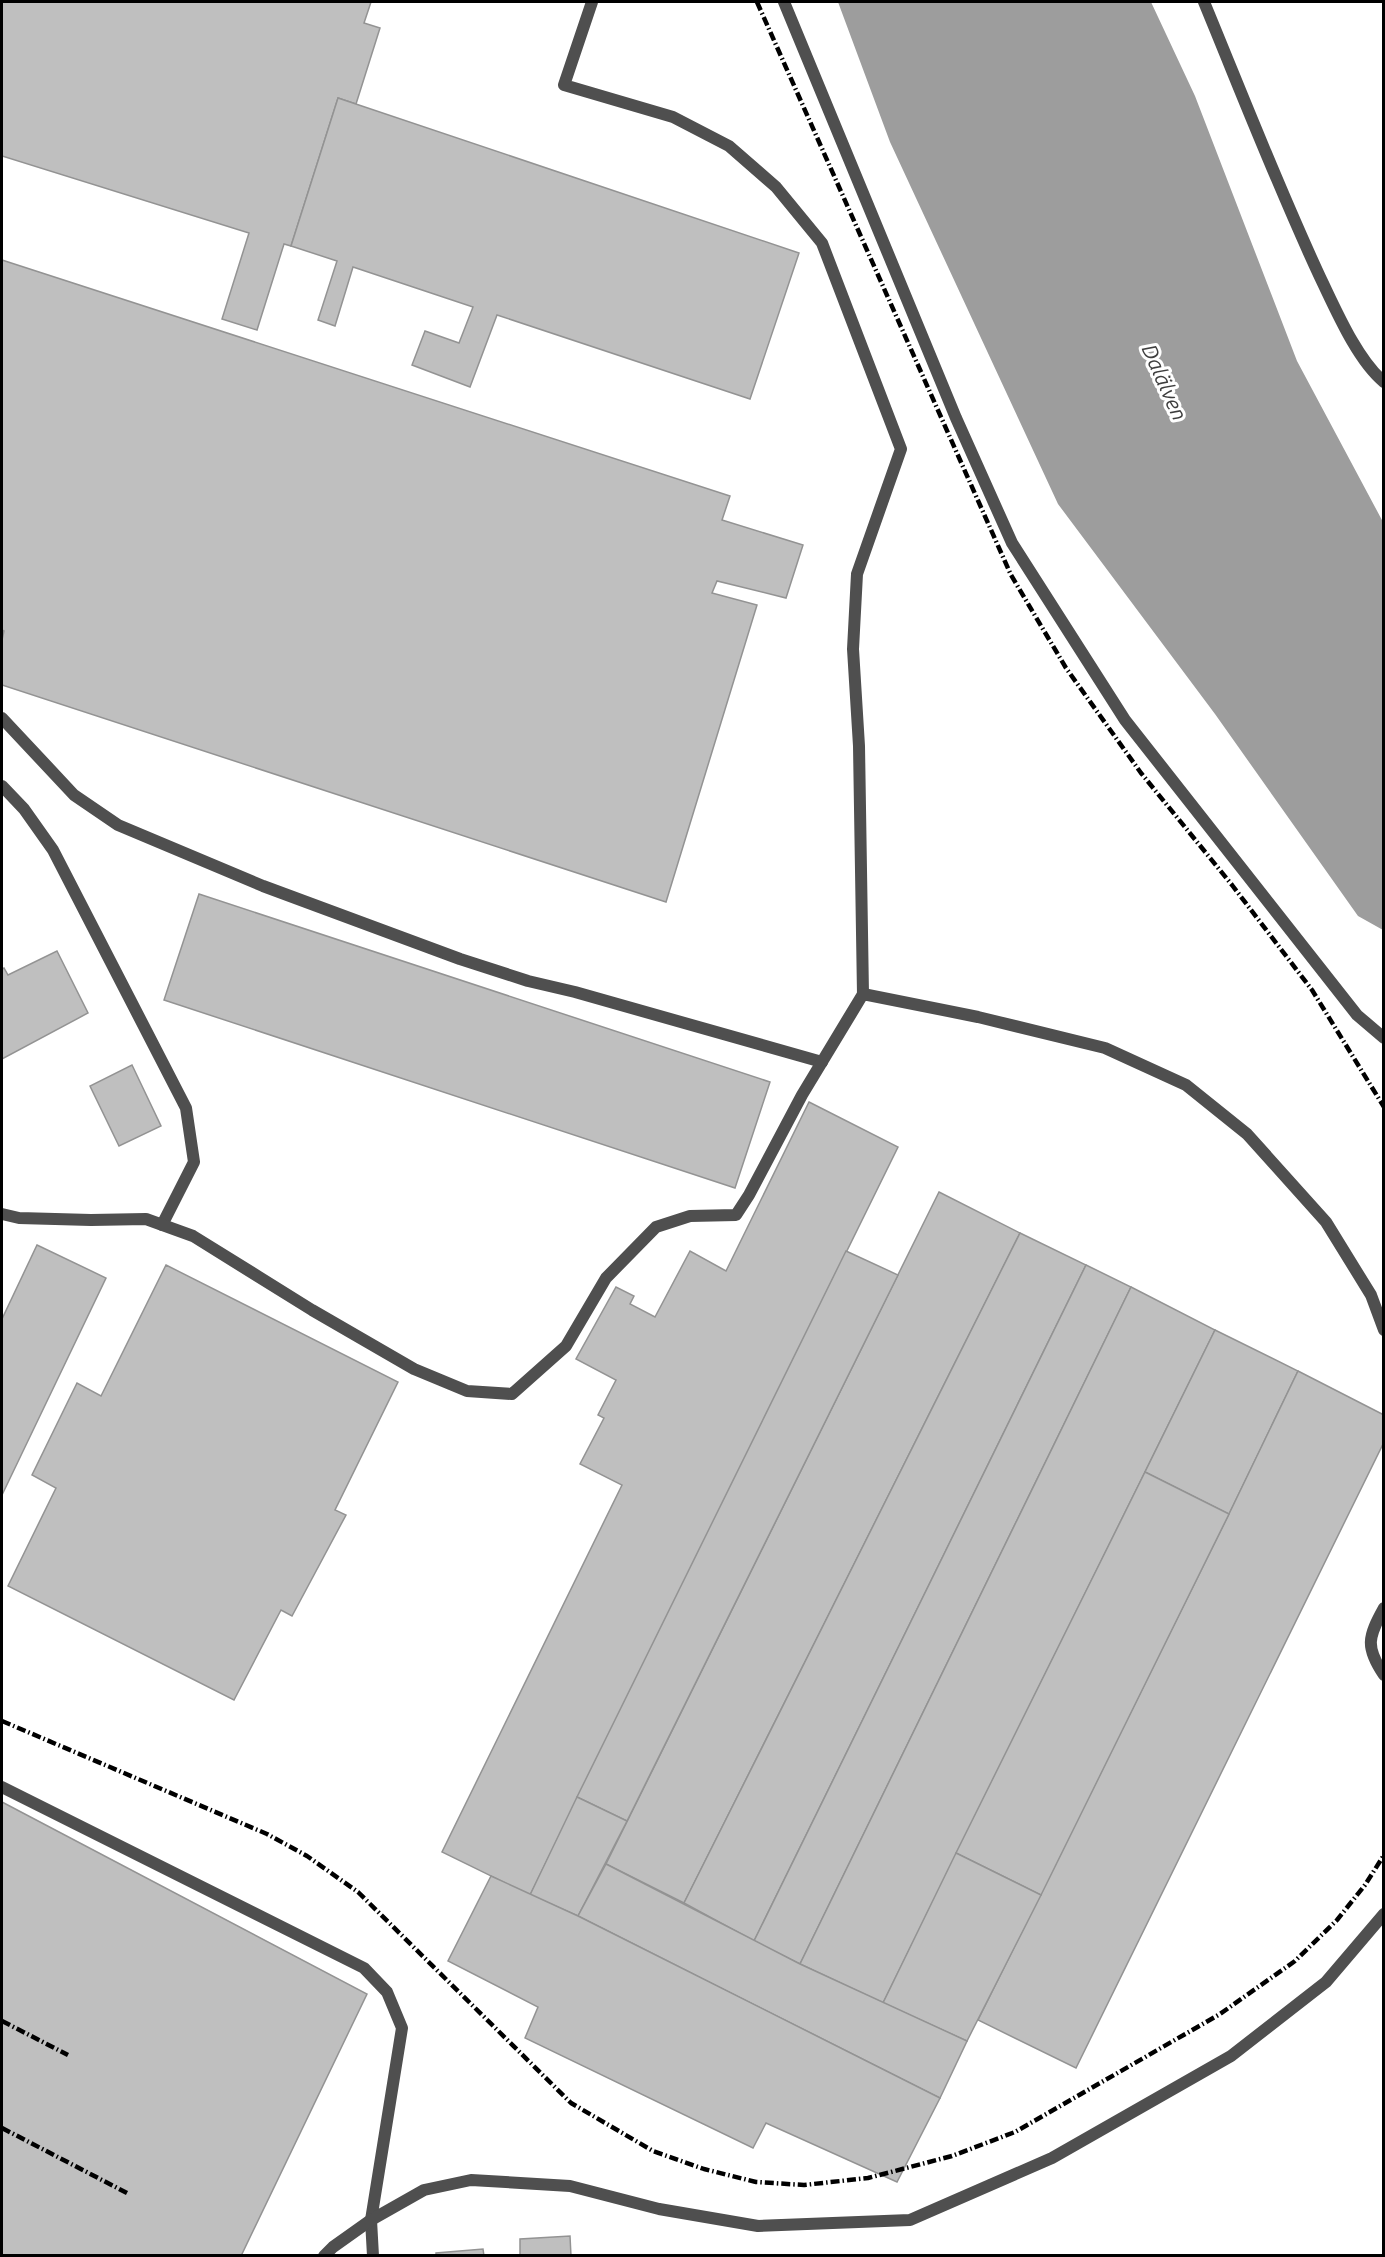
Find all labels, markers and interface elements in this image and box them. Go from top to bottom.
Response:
water label: Dalälven [1138,340,1192,424]

